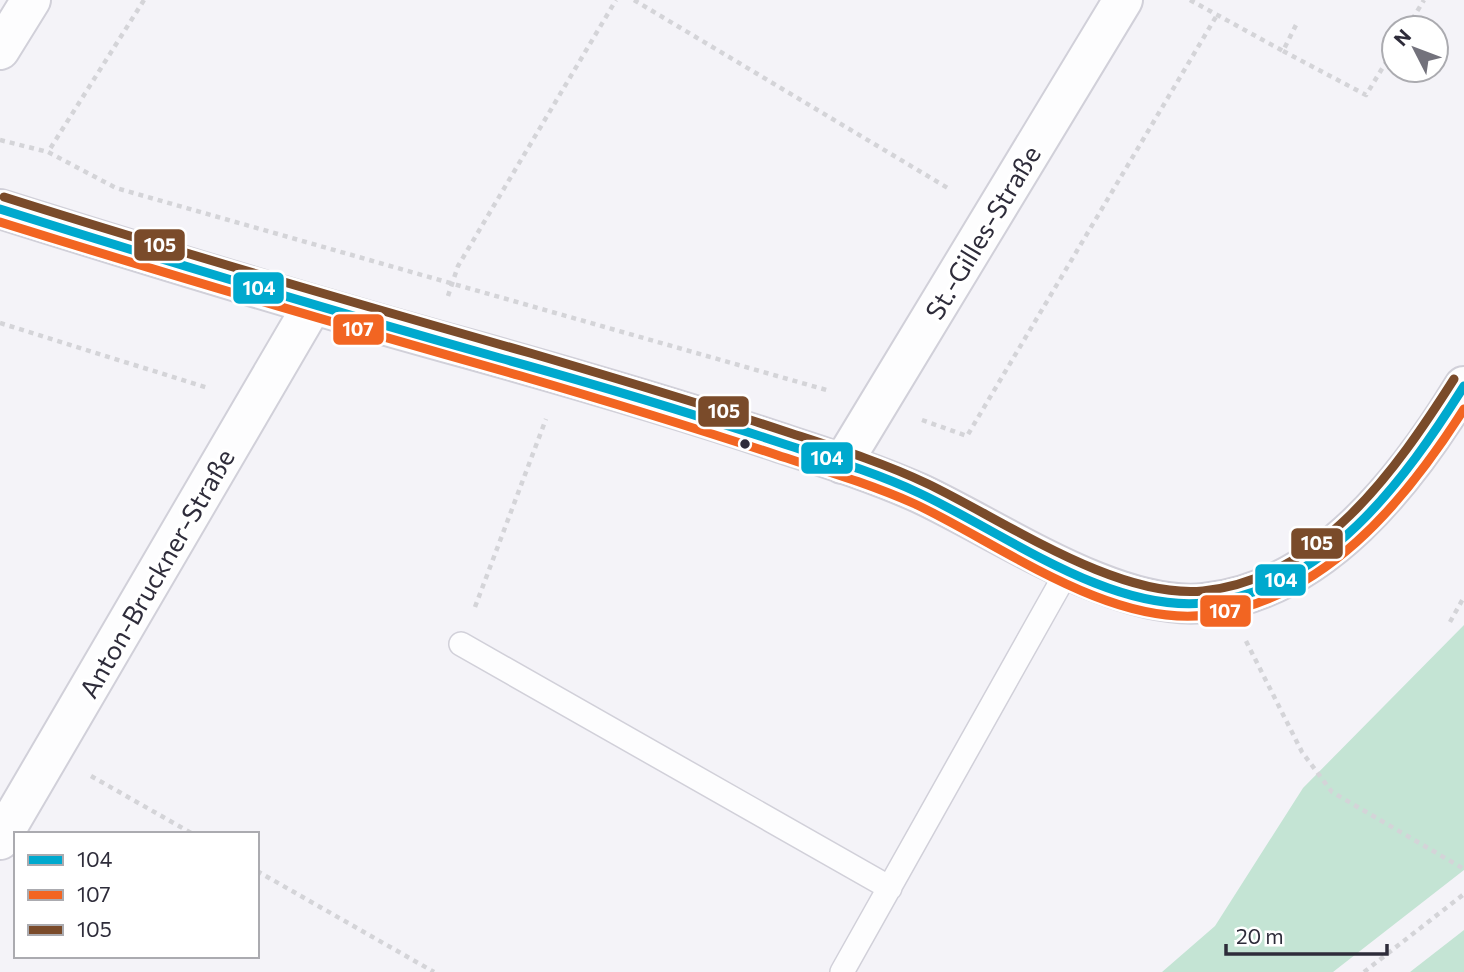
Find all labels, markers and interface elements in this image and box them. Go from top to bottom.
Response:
north arrow [1380,14,1450,84]
text: N [1389,24,1415,50]
street label: St.-Gilles-Straße [918,140,1046,324]
line badge: 105 [133,228,186,262]
text: 105 [144,233,176,256]
line badge: 104 [232,271,285,305]
text: 104 [243,276,276,299]
line badge: 107 [332,313,385,346]
text: 107 [342,317,374,340]
line badge: 105 [697,395,750,428]
text: 105 [708,399,740,422]
unlabelled marker [738,437,752,451]
line badge: 104 [800,441,854,475]
street label: Anton-Bruckner-Straße [72,443,240,703]
text: 104 [811,446,844,469]
line badge: 105 [1290,527,1344,560]
text: 105 [1301,531,1333,554]
line badge: 104 [1254,563,1307,597]
text: 104 [1265,568,1298,591]
line badge: 107 [1199,594,1252,628]
text: 107 [1209,599,1241,622]
legend [14,832,259,958]
text: 104 [77,846,113,871]
text: 107 [77,881,111,906]
scale bar [1226,912,1387,956]
text: 105 [77,916,112,941]
text: 20 m [1236,923,1284,948]

